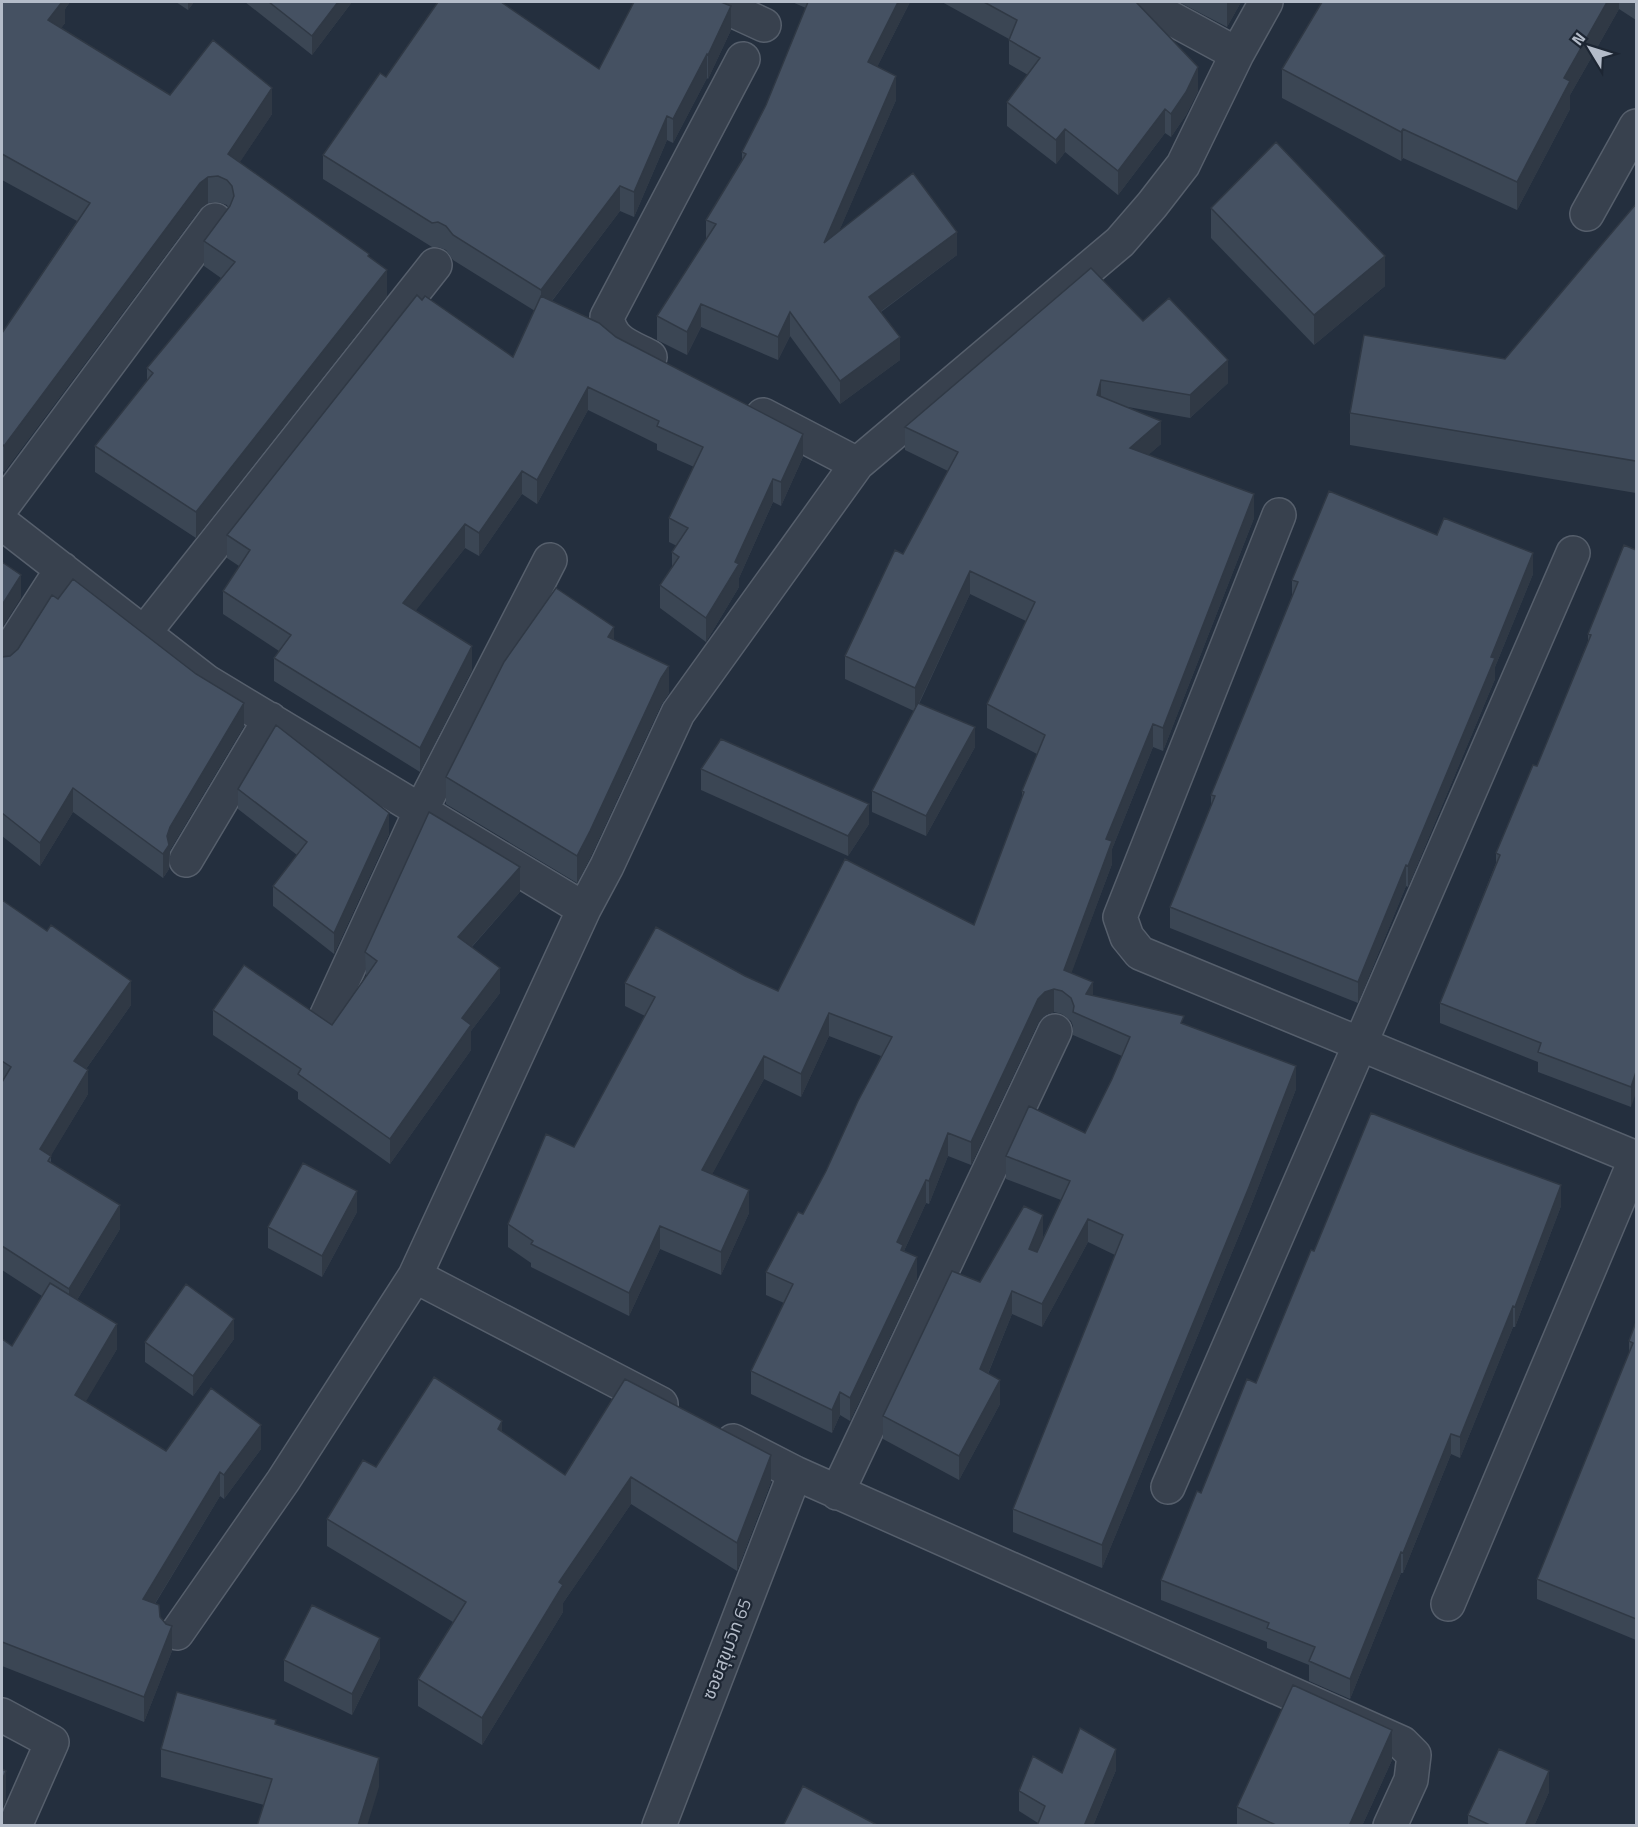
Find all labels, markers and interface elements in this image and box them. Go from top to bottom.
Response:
north arrow [1560,18,1620,78]
text: N [1565,27,1591,51]
street label: ซอยสุขุมวิท 65 [695,1594,758,1703]

